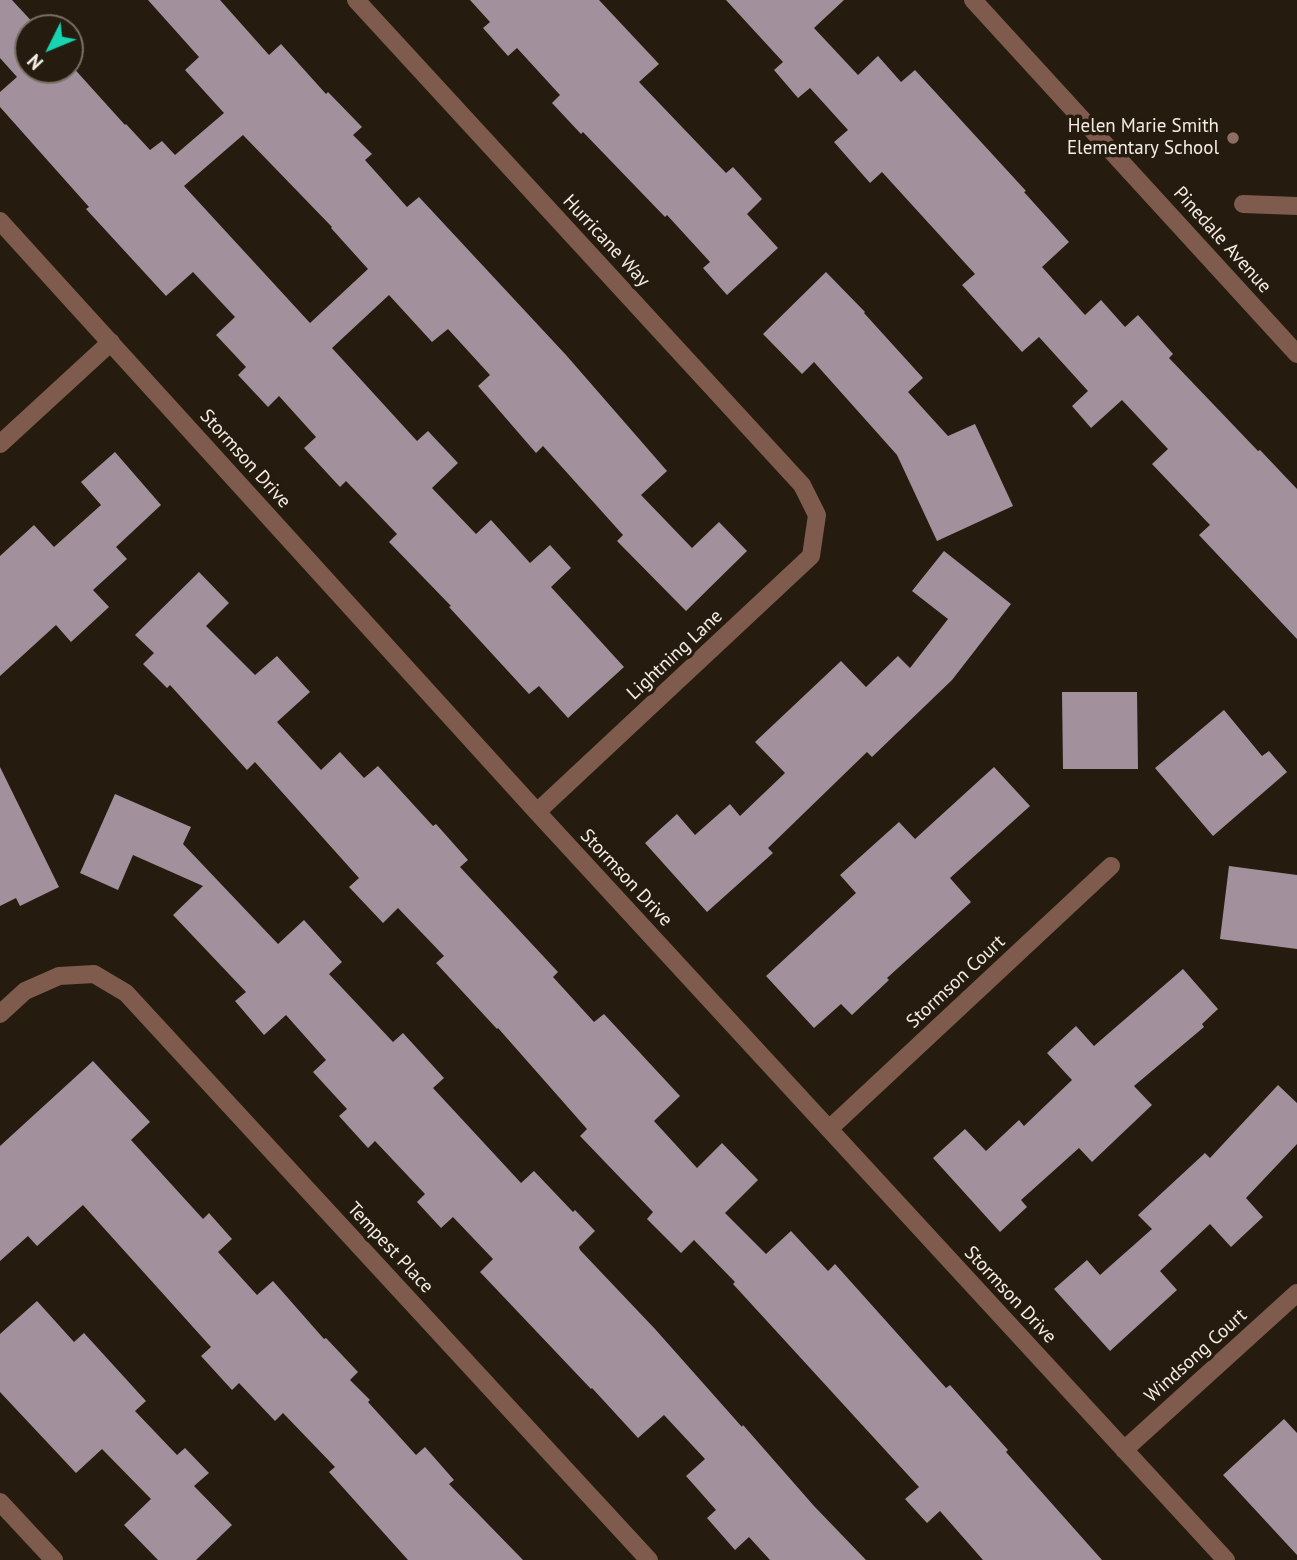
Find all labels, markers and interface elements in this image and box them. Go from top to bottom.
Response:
north arrow [14,14,84,84]
text: N [22,49,48,75]
place label: Helen Marie Smith Elementary School [1067,116,1219,160]
marker: Helen Marie Smith Elementary School [1225,130,1241,146]
street label: Pinedale Avenue [1168,182,1276,298]
street label: Hurricane Way [558,190,654,292]
street label: Stormson Drive [195,405,295,513]
street label: Lightning Lane [623,605,727,705]
street label: Stormson Drive [575,825,677,931]
street label: Stormson Court [902,931,1010,1033]
street label: Tempest Place [342,1198,438,1298]
street label: Stormson Drive [959,1242,1061,1348]
street label: Windsong Court [1140,1304,1252,1408]

